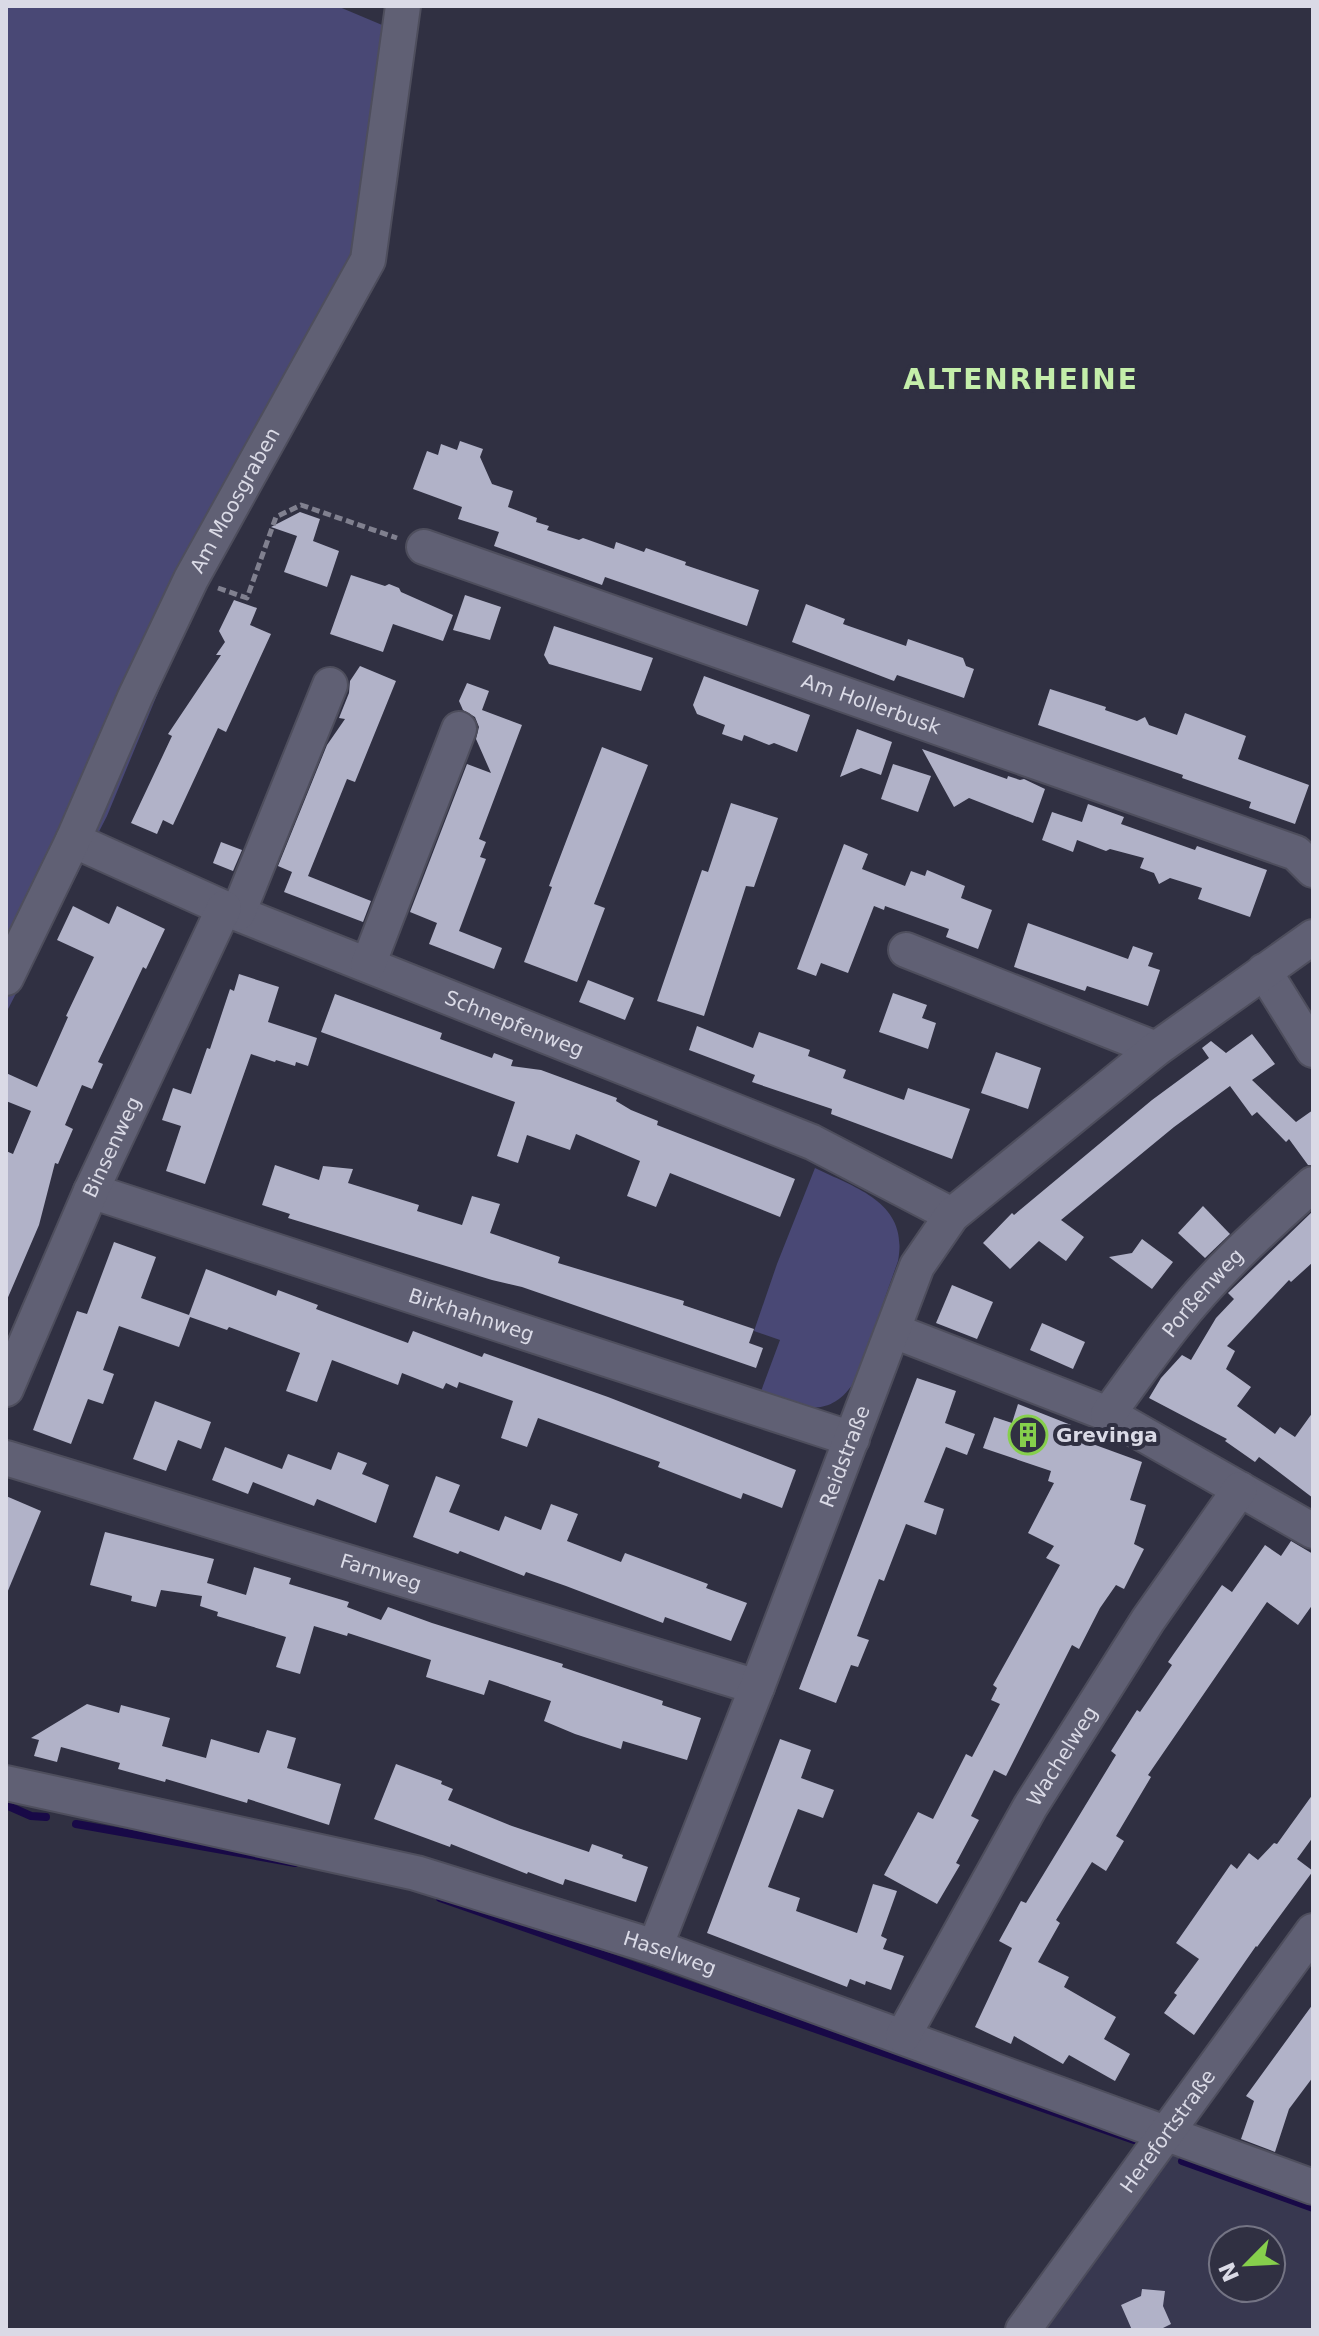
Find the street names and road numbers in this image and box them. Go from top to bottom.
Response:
street label: Am Moosgraben [185,423,285,577]
street label: Am Hollerbusk [798,668,944,740]
street label: Schnepfenweg [441,985,587,1062]
street label: Binsenweg [78,1093,146,1201]
street label: Porßenweg [1157,1243,1248,1342]
street label: Birkhahnweg [405,1283,537,1347]
street label: Reidstraße [814,1402,875,1511]
street label: Farnweg [337,1549,425,1596]
street label: Wachelweg [1022,1702,1103,1811]
street label: Haselweg [620,1926,720,1980]
street label: Herefortstraße [1115,2065,1220,2197]

